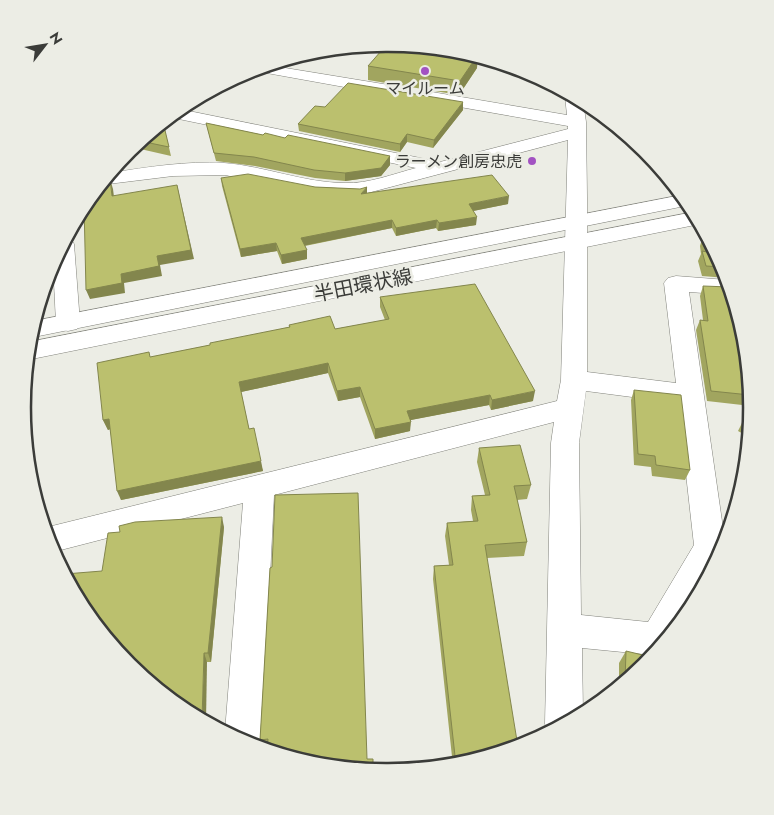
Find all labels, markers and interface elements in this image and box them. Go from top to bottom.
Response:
north arrow [20,20,70,70]
text: N [45,28,68,48]
marker: マイルーム [419,65,431,77]
place label: マイルーム [385,77,465,100]
place label: ラーメン創房忠虎 [395,150,522,173]
marker: ラーメン創房忠虎 [526,155,538,167]
street label: 半田環状線 [311,262,415,309]

